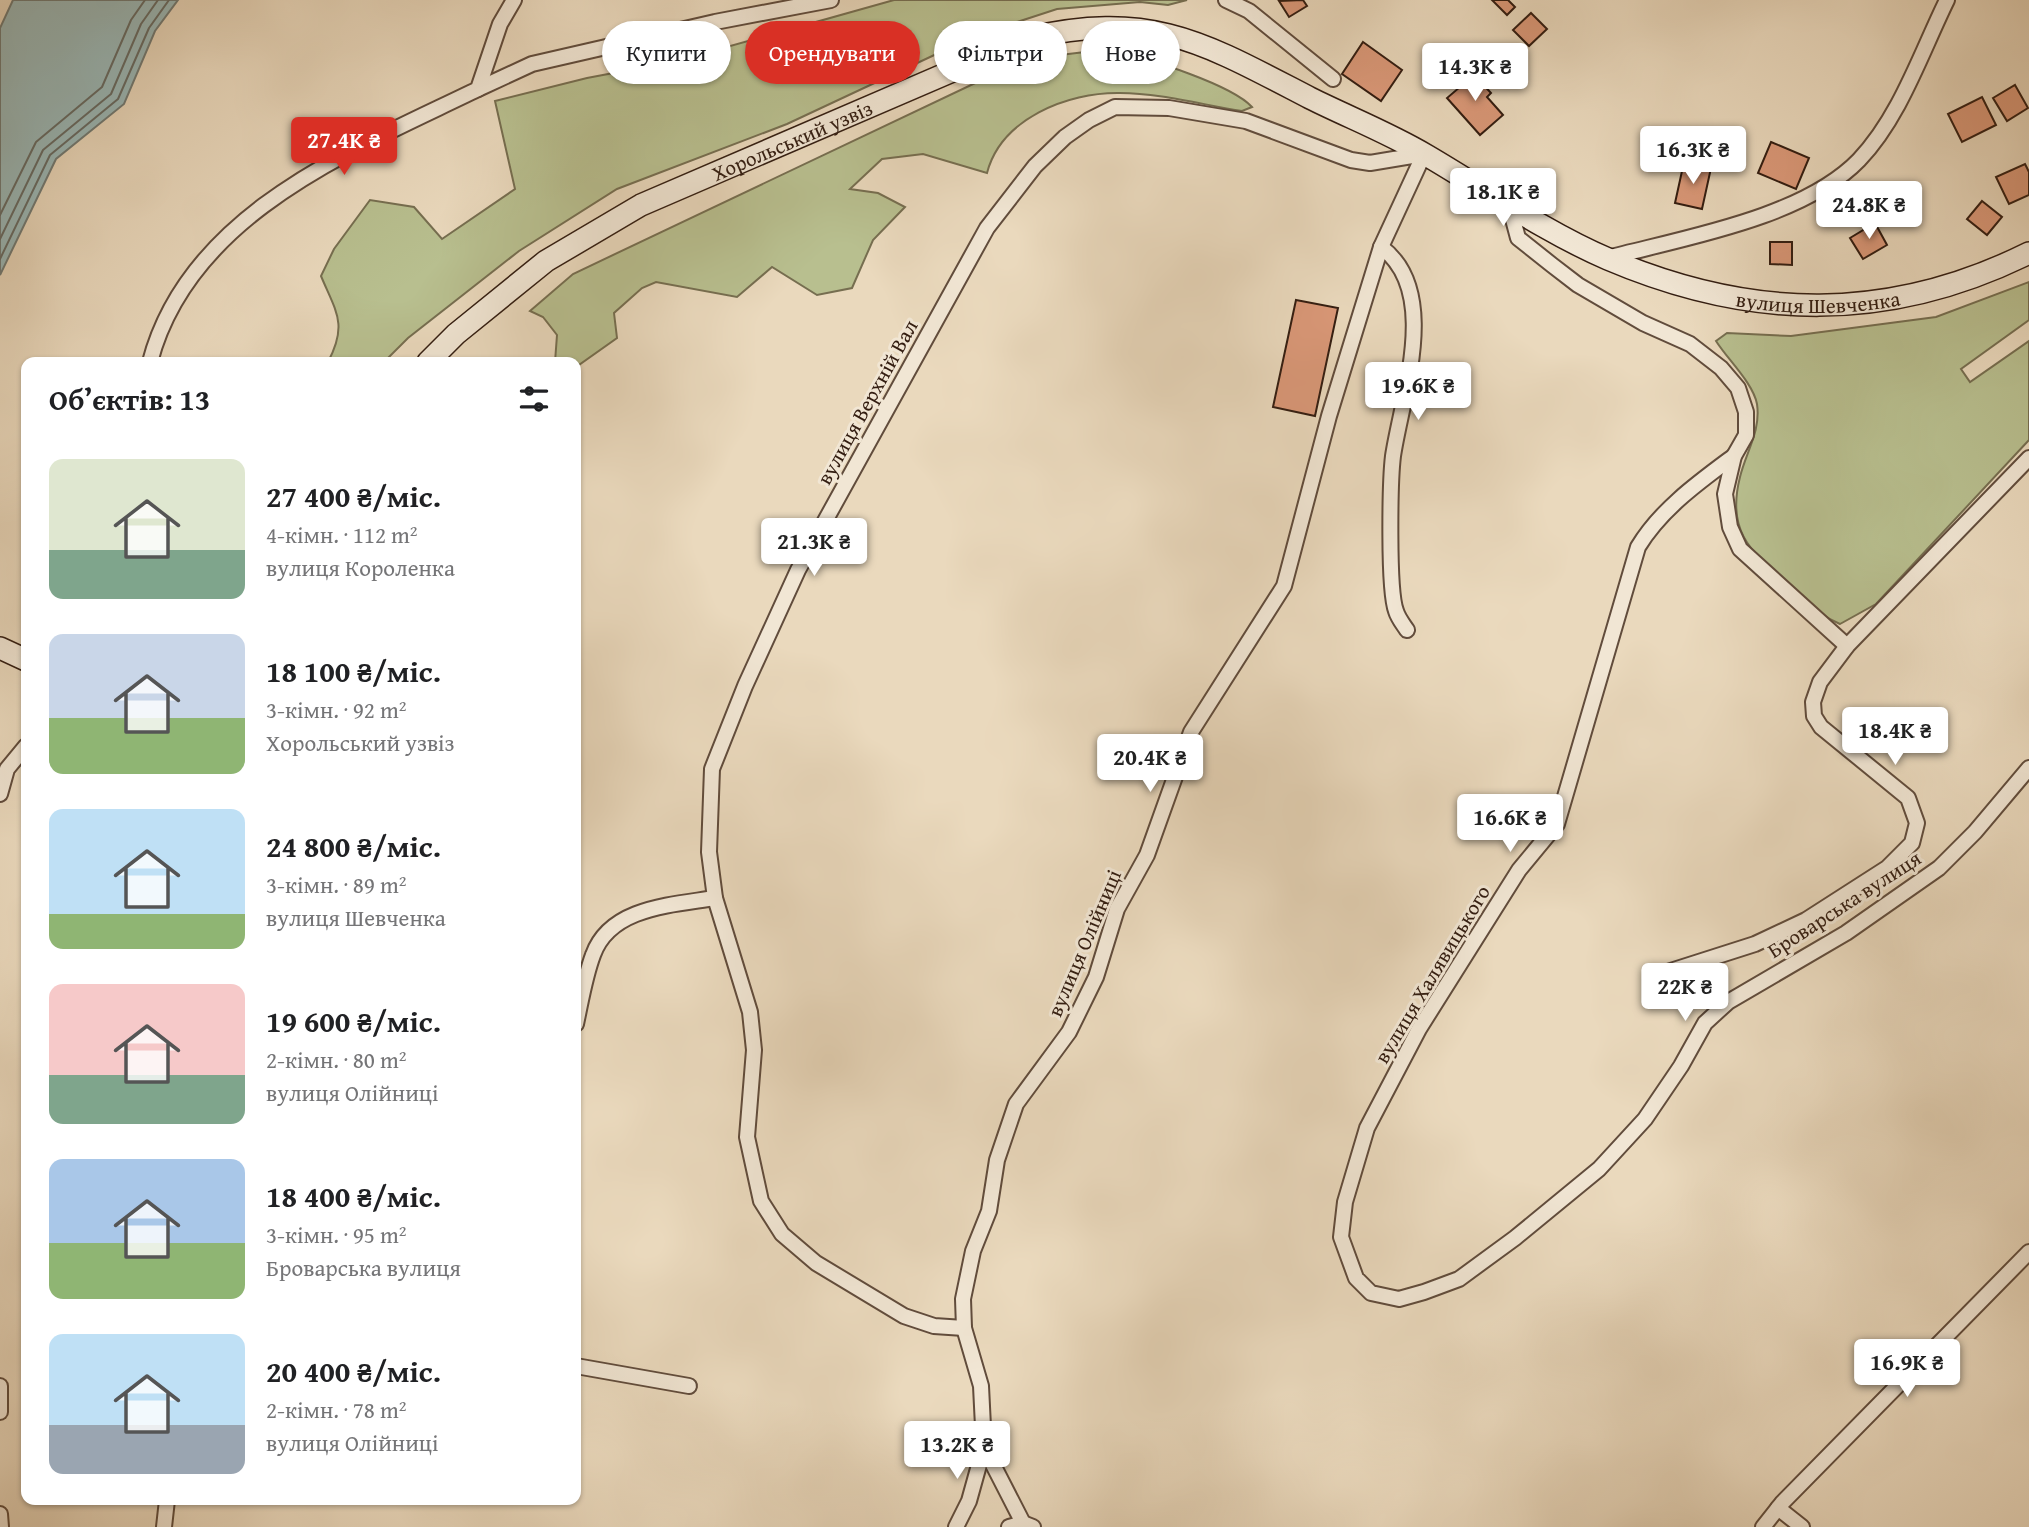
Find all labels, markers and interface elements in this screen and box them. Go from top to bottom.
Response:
chip: Купити [602,21,731,84]
chip: Орендувати [745,21,920,84]
chip: Фільтри [934,21,1067,84]
chip: Нове [1081,21,1180,84]
pin: 14.3K ₴ [1410,43,1540,103]
text: 14.3K ₴ [1438,49,1512,82]
street label: Хорольський узвіз [707,92,877,188]
pin: 27.4K ₴ [279,118,409,177]
text: 27.4K ₴ [307,123,381,156]
pin: 16.3K ₴ [1628,127,1758,186]
text: 16.3K ₴ [1656,132,1730,165]
pin: 18.1K ₴ [1438,168,1568,228]
text: 18.1K ₴ [1466,174,1540,207]
pin: 24.8K ₴ [1804,182,1934,241]
text: 24.8K ₴ [1832,187,1906,220]
street label: вулиця Шевченка [1734,282,1902,321]
street label: вулиця Верхній Вал [809,313,926,490]
pin: 19.6K ₴ [1353,362,1483,422]
text: 19.6K ₴ [1381,368,1455,401]
text: Об’єктів: 13 [49,377,210,421]
icon: filters [515,380,553,418]
text: 27 400 ₴/міс. [266,474,441,518]
icon: home [105,487,189,571]
text: 4-кімн. · 112 m² [266,518,418,551]
pin: 21.3K ₴ [749,518,879,578]
text: 21.3K ₴ [777,524,851,557]
text: вулиця Короленка [266,551,455,584]
text: 18 100 ₴/міс. [266,649,441,693]
icon: home [105,662,189,746]
text: 3-кімн. · 92 m² [266,693,407,726]
pin: 18.4K ₴ [1830,708,1960,767]
text: 18.4K ₴ [1858,713,1932,746]
text: Хорольський узвіз [266,726,455,759]
pin: 20.4K ₴ [1085,734,1215,794]
text: 20.4K ₴ [1113,740,1187,773]
pin: 16.6K ₴ [1445,794,1575,854]
text: 16.6K ₴ [1473,800,1547,833]
text: 24 800 ₴/міс. [266,824,441,868]
icon: home [105,837,189,921]
street label: Броварська вулиця [1761,842,1927,965]
street label: вулиця Олійниці [1039,864,1129,1021]
text: 3-кімн. · 89 m² [266,868,407,901]
street label: вулиця Халявицького [1366,879,1498,1069]
text: вулиця Шевченка [266,901,446,934]
pin: 22K ₴ [1636,964,1734,1023]
text: 22K ₴ [1657,969,1713,1002]
text: 19 600 ₴/міс. [266,999,441,1043]
icon: home [105,1012,189,1096]
text: 2-кімн. · 80 m² [266,1043,407,1076]
text: вулиця Олійниці [266,1076,438,1109]
text: 18 400 ₴/міс. [266,1174,441,1218]
icon: home [105,1187,189,1271]
text: 3-кімн. · 95 m² [266,1218,407,1251]
text: Броварська вулиця [266,1251,461,1284]
pin: 16.9K ₴ [1842,1340,1972,1399]
text: 16.9K ₴ [1870,1345,1944,1378]
text: 20 400 ₴/міс. [266,1349,441,1393]
icon: home [105,1362,189,1446]
text: 2-кімн. · 78 m² [266,1393,407,1426]
pin: 13.2K ₴ [892,1422,1022,1481]
text: вулиця Олійниці [266,1426,438,1459]
text: 13.2K ₴ [920,1427,994,1460]

